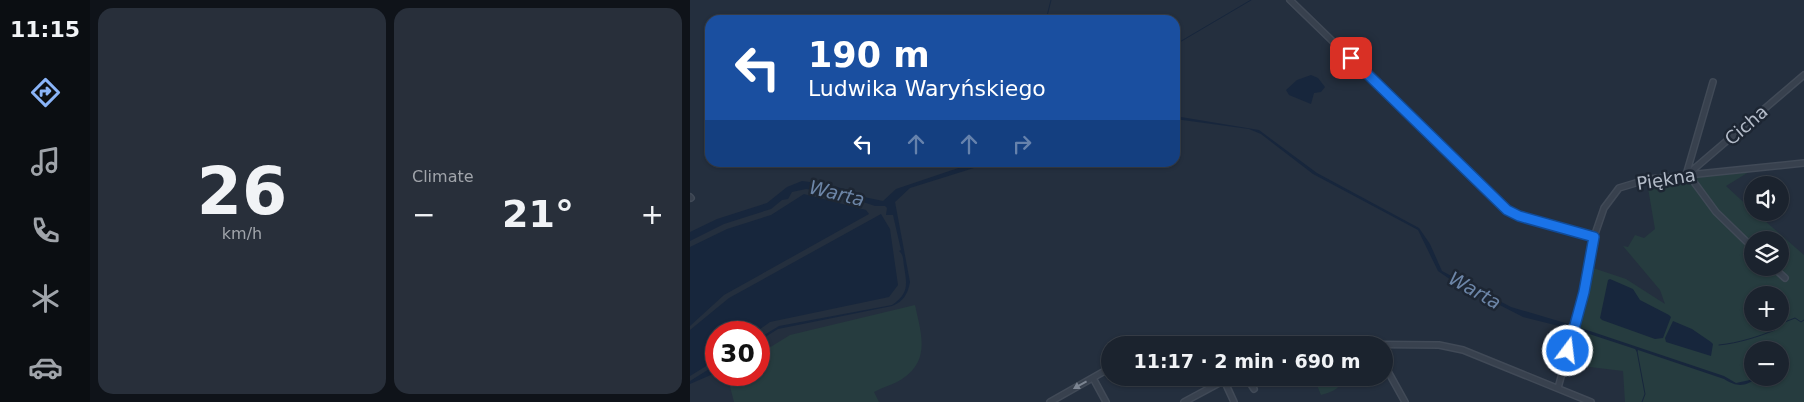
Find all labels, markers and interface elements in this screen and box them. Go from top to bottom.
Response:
text: 11:15 [10,17,80,42]
icon: left [725,35,790,100]
text: 190 m [808,35,930,75]
pin [1330,37,1372,79]
icon: arrive [1337,44,1365,72]
icon: directions [28,75,63,110]
text: Ludwika Waryńskiego [808,76,1046,101]
street label: Cicha [1720,101,1772,149]
icon: left [849,130,877,158]
icon: ahead [902,130,930,158]
icon: ahead [955,130,983,158]
icon: right [1008,130,1036,158]
icon: music [28,144,63,179]
text: 26 [197,154,287,229]
street label: Piękna [1635,164,1697,194]
text: Climate [412,167,474,186]
water label: Warta [807,176,867,210]
map controls [1744,176,1789,386]
button: sound [1744,176,1789,221]
text: 21° [502,192,574,236]
text: − [412,198,435,231]
text: + [641,198,664,231]
icon: phone [28,213,63,248]
text: km/h [222,224,262,243]
button: layers [1744,231,1789,276]
water label: Warta [1445,267,1505,313]
icon: climate [28,281,63,316]
button: + [1744,286,1789,331]
speed limit sign: 30 [705,321,770,386]
position arrow [1541,324,1593,376]
button: − [1744,341,1789,386]
icon: car [28,350,63,385]
text: 11:17 · 2 min · 690 m [1133,350,1361,372]
one-way arrow [1073,381,1087,389]

